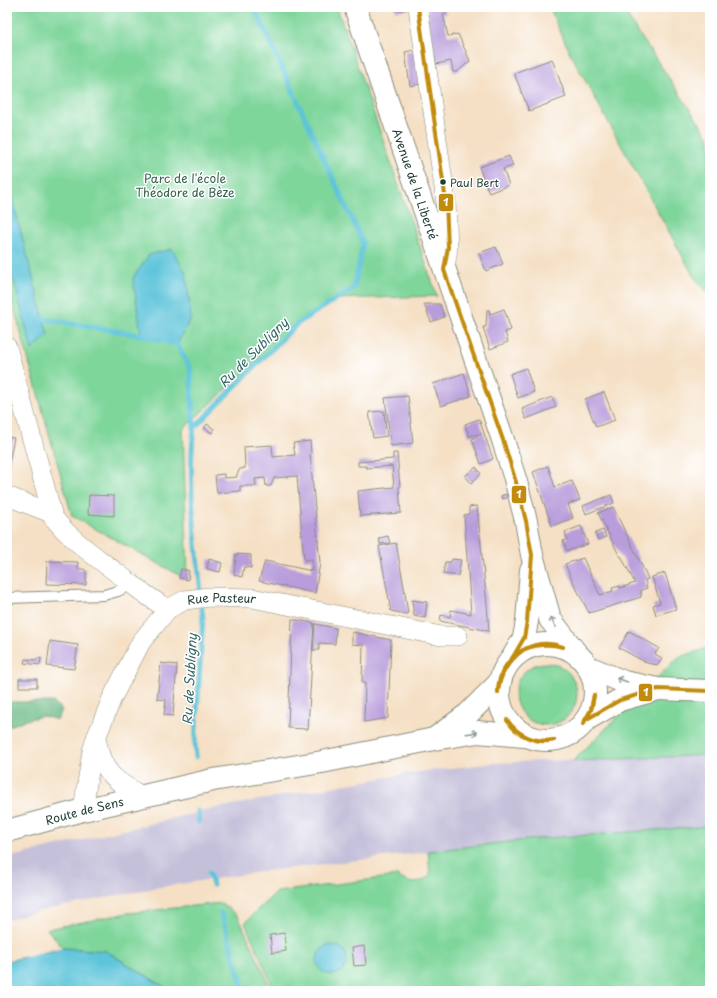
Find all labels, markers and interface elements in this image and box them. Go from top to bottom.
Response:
street label: Avenue de la Liberté [388,126,443,242]
park label: Parc de l'école Théodore de Bèze [135,169,235,201]
place label: Paul Bert [450,174,500,191]
marker: Paul Bert [438,177,448,187]
line badge: 1 [438,193,454,212]
text: 1 [443,193,449,210]
water label: Ru de Subligny [214,312,293,391]
line badge: 1 [511,485,527,504]
text: 1 [516,485,522,502]
street label: Rue Pasteur [186,588,258,609]
one-way arrow [548,616,556,628]
water label: Ru de Subligny [177,631,201,725]
one-way arrow [617,676,629,684]
line badge: 1 [638,683,653,702]
text: 1 [643,683,649,700]
one-way arrow [466,730,479,737]
street label: Route de Sens [43,792,126,829]

